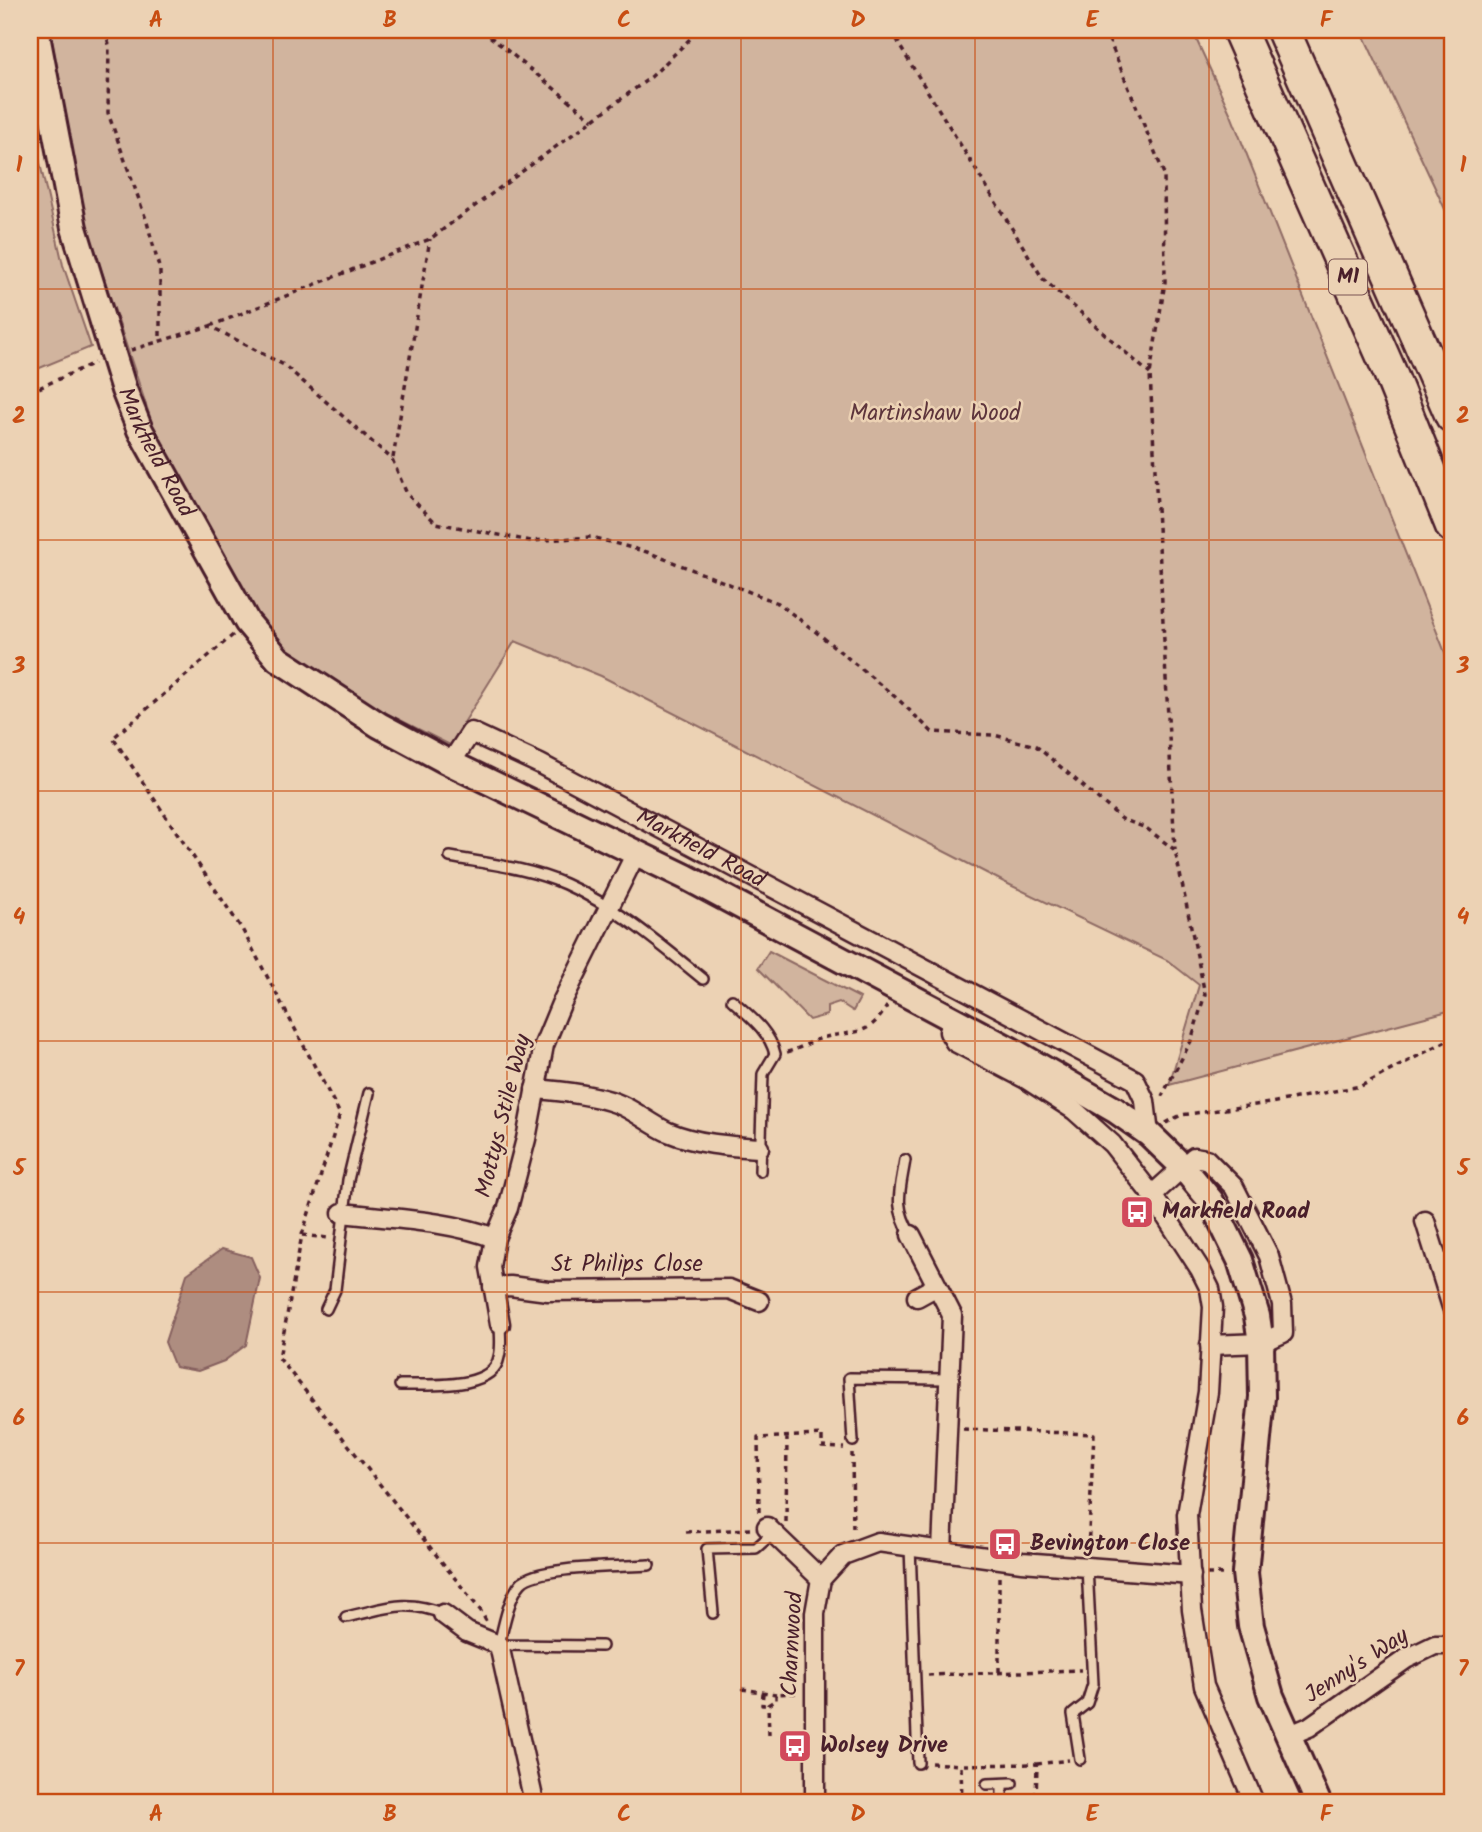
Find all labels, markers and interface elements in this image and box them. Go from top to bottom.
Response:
text: A [149,3,163,39]
text: B [383,3,397,39]
text: C [617,3,631,39]
text: D [850,3,866,39]
text: E [1086,3,1100,39]
text: F [1320,3,1334,39]
text: 1 [16,148,23,184]
text: 1 [1460,148,1467,184]
road number: M1 [1329,260,1367,294]
street label: Markfield Road [107,382,204,525]
park label: Martinshaw Wood [849,396,1021,432]
text: 2 [12,399,26,435]
text: 2 [1456,399,1470,435]
text: 3 [12,649,26,685]
text: 3 [1456,649,1470,685]
street label: Markfield Road [629,800,772,899]
text: 4 [13,900,26,936]
text: 4 [1457,900,1470,936]
street label: Mottys Stile Way [466,1030,542,1202]
text: 5 [12,1151,27,1187]
text: 5 [1456,1151,1471,1187]
bus stop icon: Markfield Road [1118,1193,1156,1231]
place label: Markfield Road [1162,1194,1310,1230]
street label: St Philips Close [551,1247,703,1283]
text: 6 [13,1401,25,1437]
text: 6 [1457,1401,1469,1437]
bus stop icon: Bevington Close [986,1525,1024,1563]
place label: Bevington Close [1030,1526,1190,1562]
street label: Charnwood [772,1590,814,1697]
street label: Jenny's Way [1298,1619,1417,1713]
text: 7 [14,1652,26,1688]
text: 7 [1458,1652,1470,1688]
bus stop icon: Wolsey Drive [776,1727,814,1765]
place label: Wolsey Drive [820,1728,948,1764]
text: A [149,1797,163,1832]
text: B [383,1797,397,1832]
text: C [617,1797,631,1832]
text: D [850,1797,866,1832]
text: E [1086,1797,1100,1832]
text: F [1320,1797,1334,1832]

